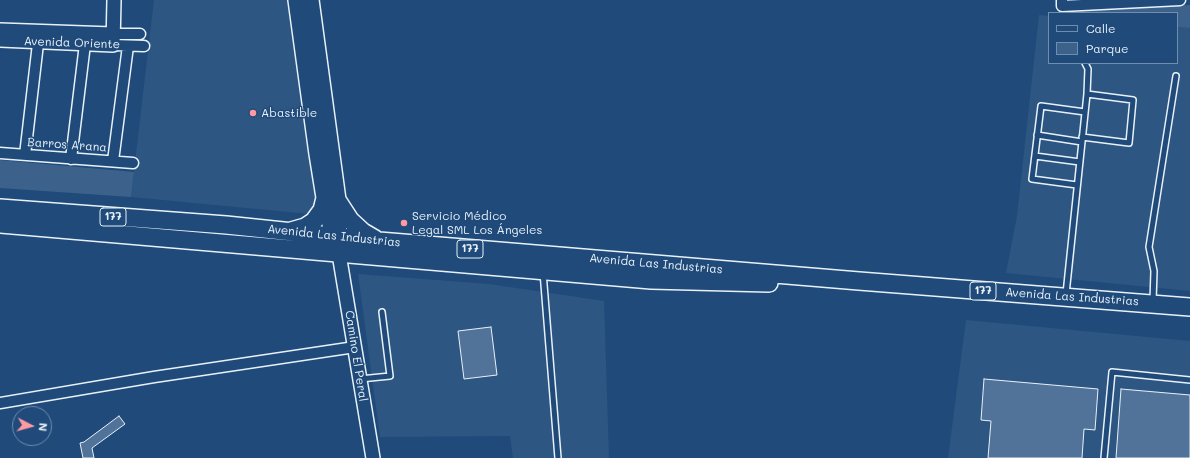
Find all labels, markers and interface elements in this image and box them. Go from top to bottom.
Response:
legend [1048,12,1178,64]
text: Calle [1086,20,1116,36]
street label: Avenida Oriente [24,34,120,52]
text: Parque [1086,40,1129,56]
place label: Abastible [261,106,317,120]
marker: Abastible [248,108,258,118]
street label: Barros Arana [27,135,107,155]
road number: 177 [100,208,126,226]
place label: Servicio Médico Legal SML Los Ángeles [412,209,542,237]
marker: Servicio Médico Legal SML Los Ángeles [399,218,409,228]
street label: Avenida Las Industrias [267,222,401,250]
road number: 177 [457,240,483,258]
street label: Avenida Las Industrias [589,251,723,277]
road number: 177 [970,282,996,300]
street label: Avenida Las Industrias [1005,285,1139,309]
street label: Camino El Peral [342,309,370,403]
north arrow [12,406,52,446]
text: N [36,422,51,432]

